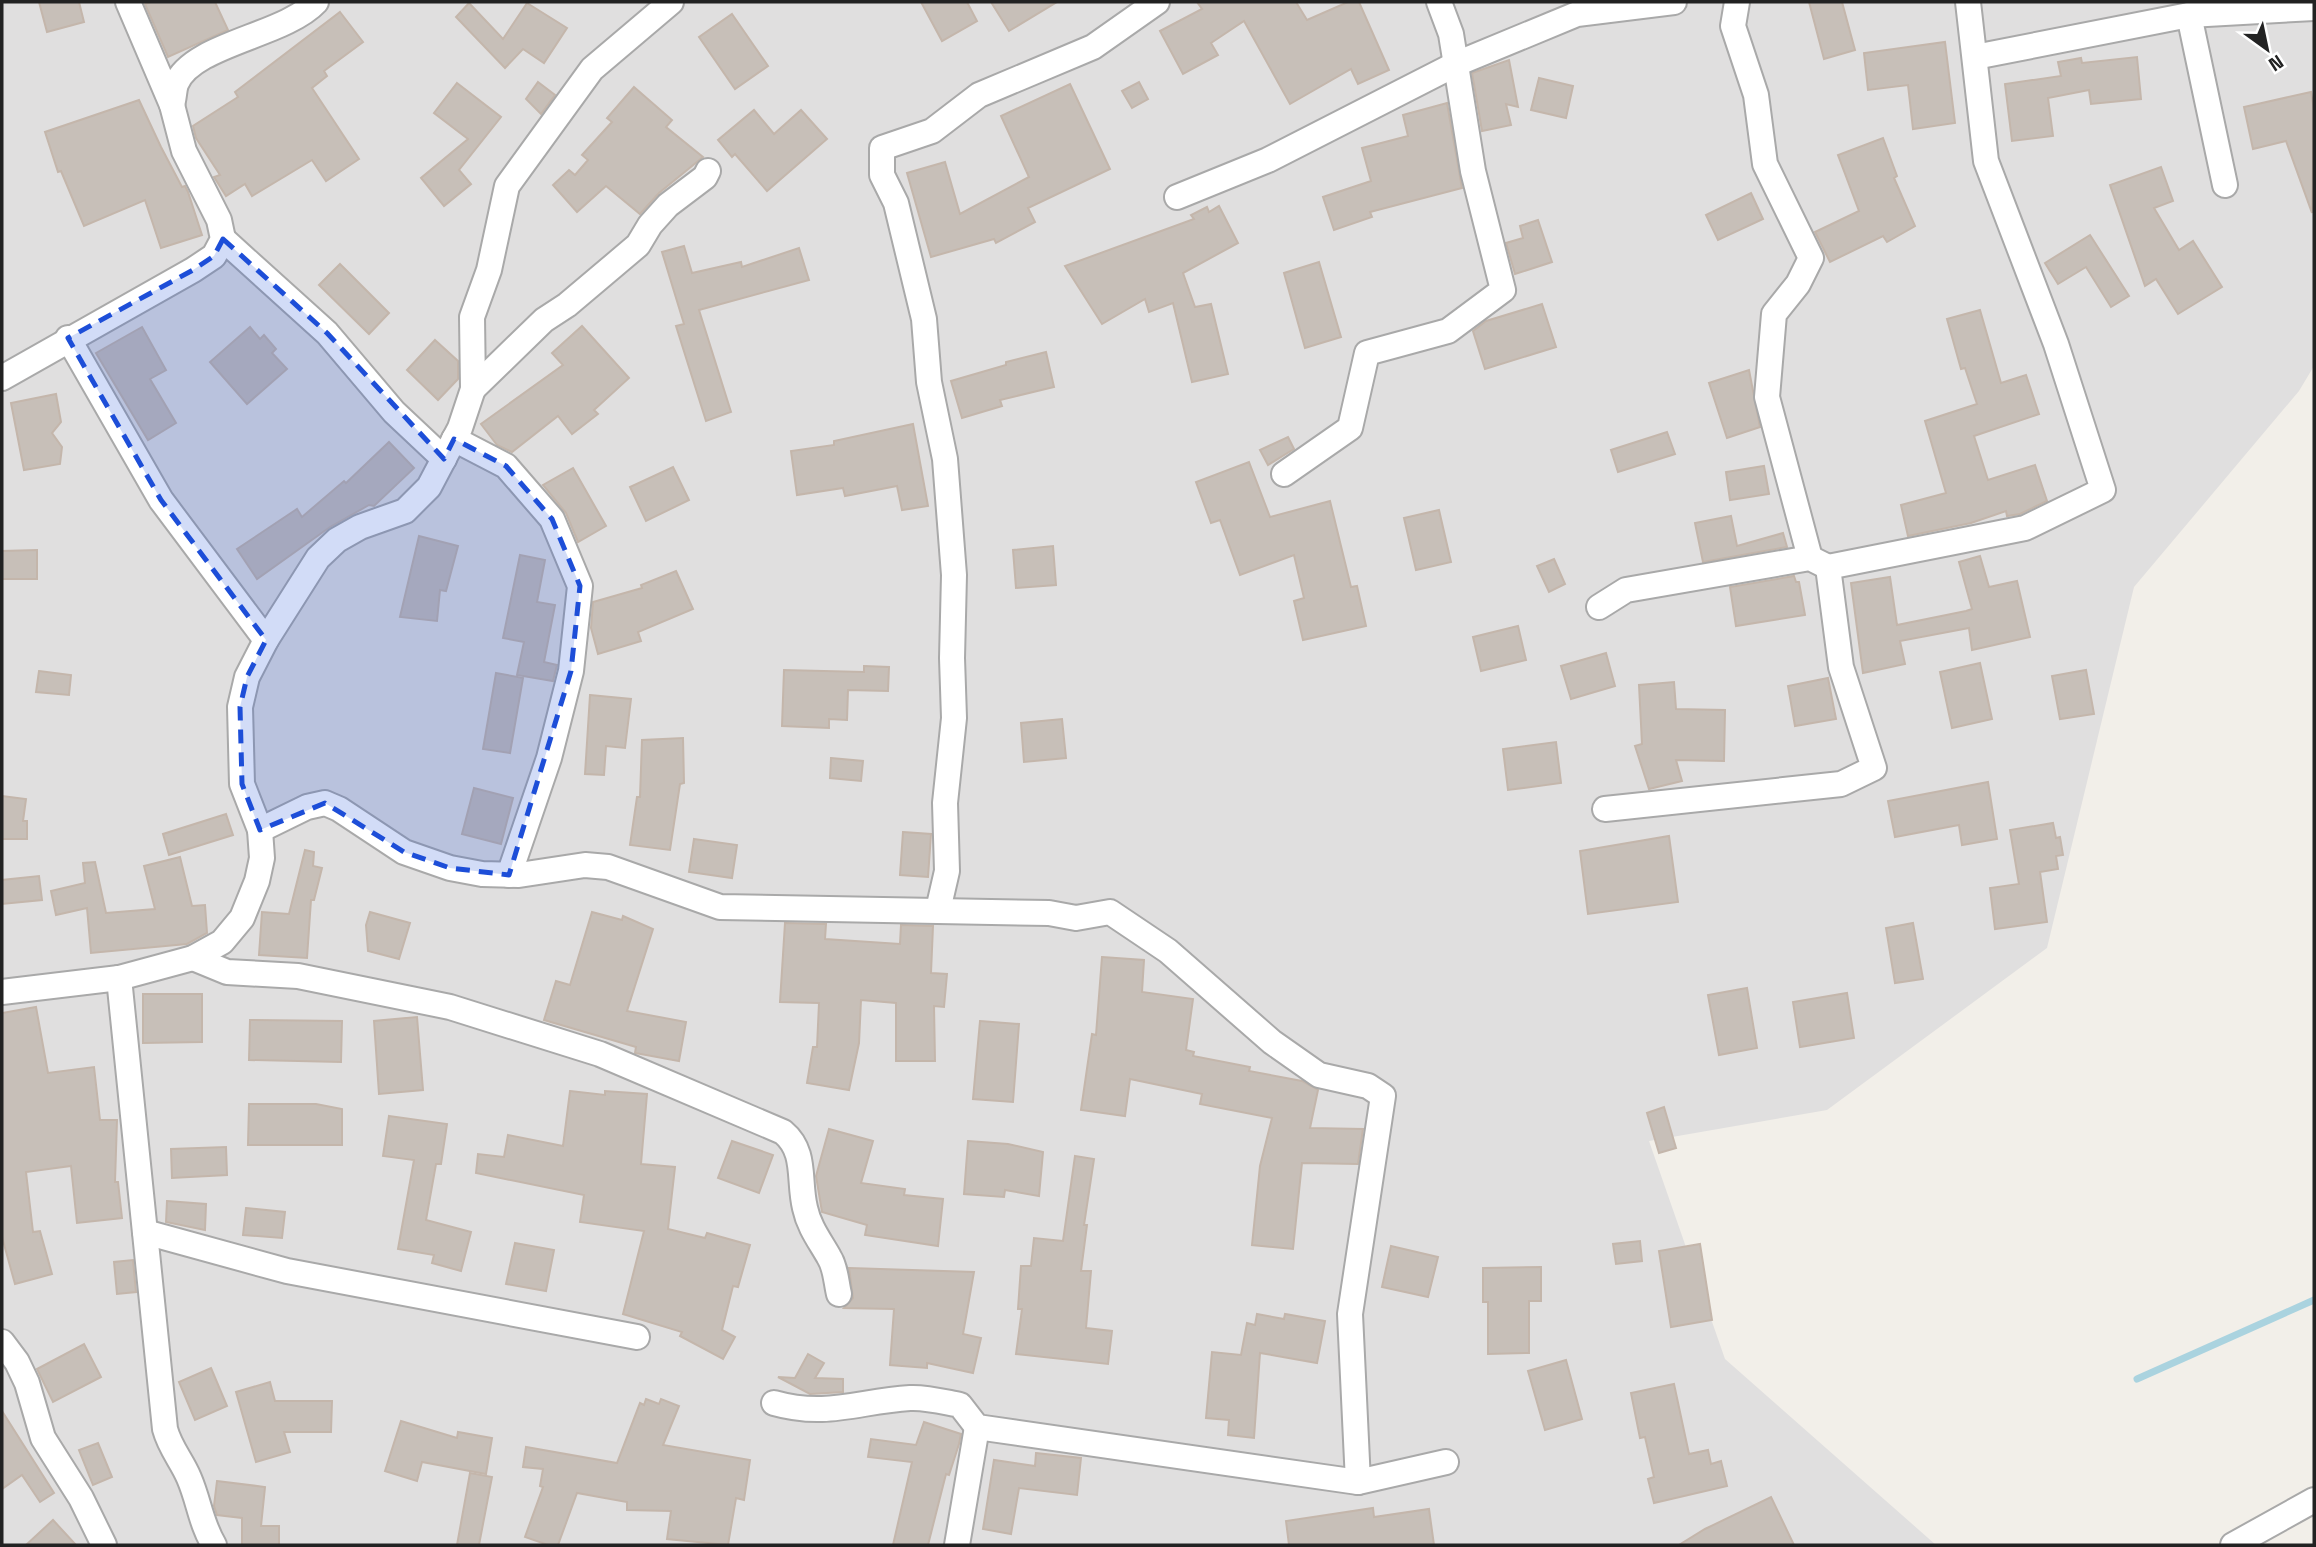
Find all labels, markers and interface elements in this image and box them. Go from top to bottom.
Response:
north arrow [2232,14,2302,84]
text: N [2264,49,2288,77]

